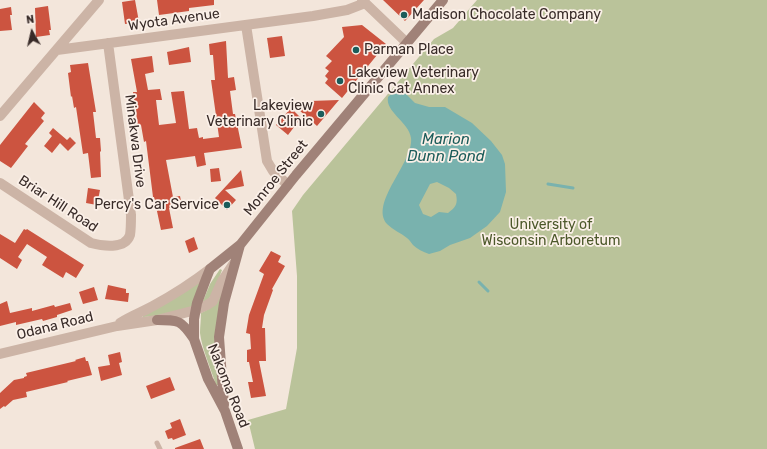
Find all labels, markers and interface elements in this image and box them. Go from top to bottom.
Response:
street label: Wyota Avenue [127,5,221,35]
place label: Madison Chocolate Company [412,7,601,23]
marker: Madison Chocolate Company [399,10,409,20]
north arrow [12,12,52,52]
text: N [25,13,35,27]
place label: Parman Place [364,42,454,58]
marker: Parman Place [351,45,361,55]
place label: Lakeview Veterinary Clinic Cat Annex [348,65,479,98]
marker: Lakeview Veterinary Clinic Cat Annex [335,76,345,86]
street label: Minakwa Drive [121,93,149,189]
place label: Lakeview Veterinary Clinic [206,98,313,130]
marker: Lakeview Veterinary Clinic [316,109,326,119]
water label: Marion Dunn Pond [407,131,485,166]
street label: Monroe Street [240,137,312,219]
street label: Briar Hill Road [15,172,101,236]
place label: Percy's Car Service [94,197,219,213]
marker: Percy's Car Service [222,200,232,210]
park label: University of Wisconsin Arboretum [482,217,620,250]
street label: Odana Road [15,308,95,344]
street label: Nakoma Road [204,342,252,430]

